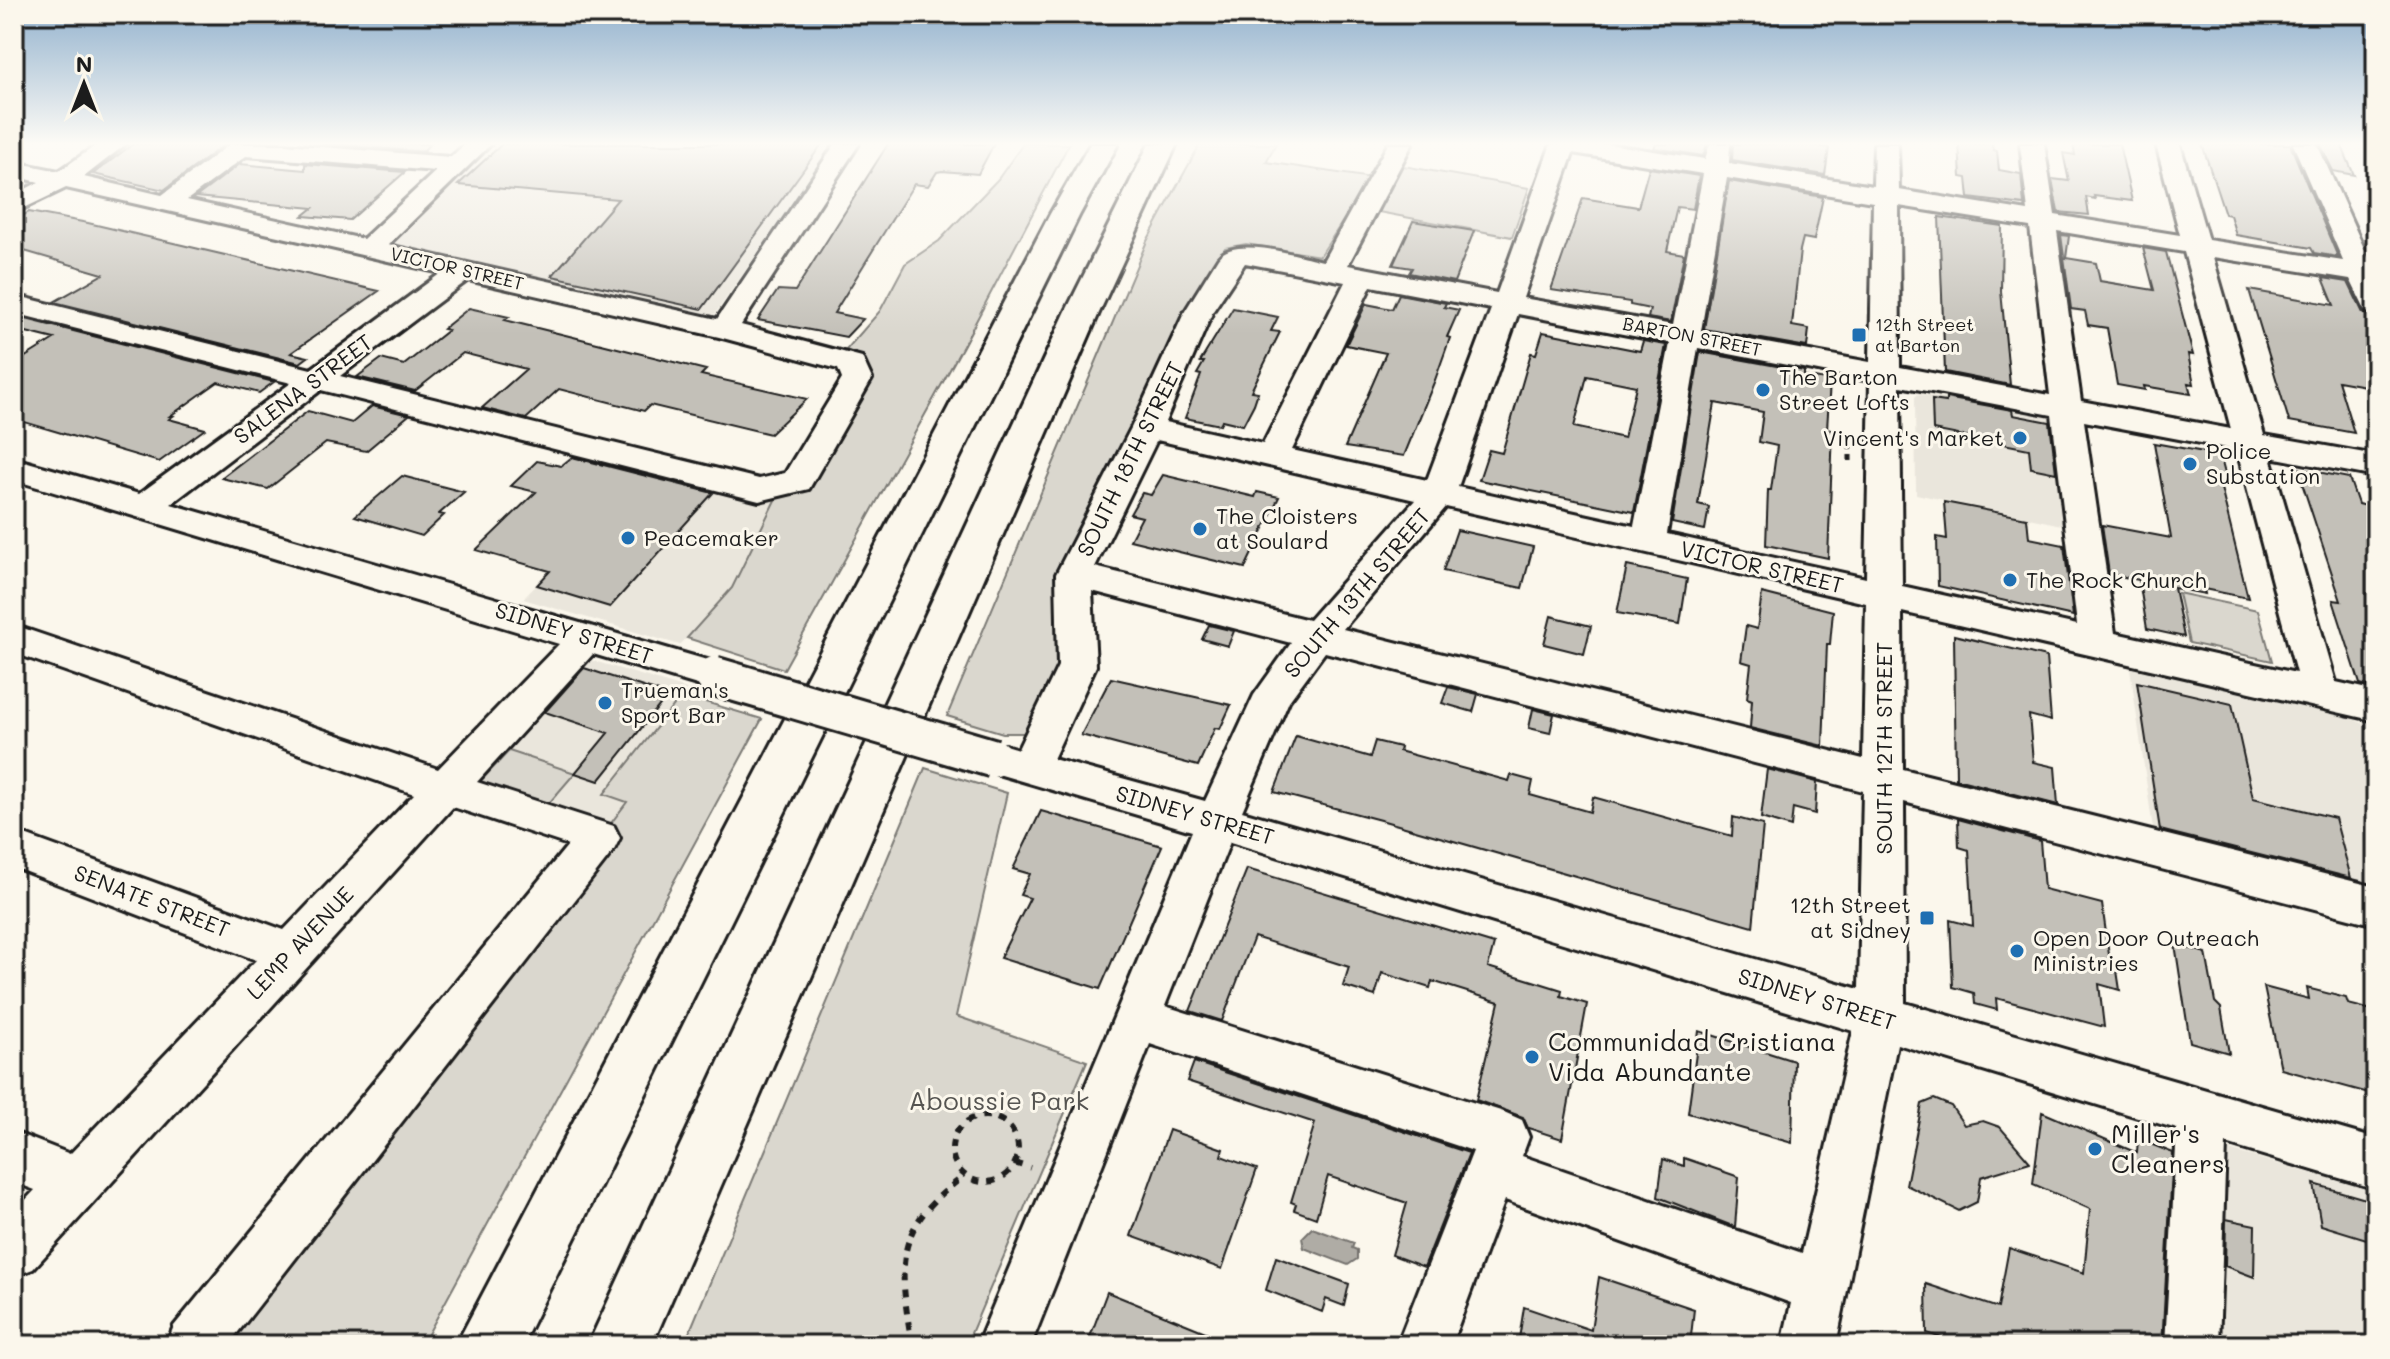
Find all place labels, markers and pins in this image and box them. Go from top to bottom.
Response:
place label: 12th Street at Barton [1875,312,1974,357]
marker: 12th Street at Barton [1850,326,1868,344]
place label: The Barton Street Lofts [1779,362,1910,416]
marker: The Barton Street Lofts [1754,381,1772,399]
place label: Vincent's Market [1823,423,2004,452]
marker: Vincent's Market [2011,429,2029,447]
place label: Police Substation [2206,436,2320,490]
marker: Police Substation [2181,455,2199,473]
place label: The Cloisters at Soulard [1216,501,1358,555]
marker: The Cloisters at Soulard [1191,520,1209,538]
place label: Peacemaker [644,523,779,552]
marker: Peacemaker [619,529,637,547]
place label: The Rock Church [2026,565,2207,594]
marker: The Rock Church [2001,571,2019,589]
place label: Trueman's Sport Bar [621,675,729,729]
marker: Trueman's Sport Bar [596,694,614,712]
place label: 12th Street at Sidney [1790,890,1911,944]
marker: 12th Street at Sidney [1918,909,1936,927]
place label: Open Door Outreach Ministries [2033,923,2259,977]
marker: Open Door Outreach Ministries [2008,942,2026,960]
place label: Communidad Cristiana Vida Abundante [1548,1024,1836,1088]
marker: Communidad Cristiana Vida Abundante [1523,1048,1541,1066]
place label: Miller's Cleaners [2111,1116,2225,1180]
marker: Miller's Cleaners [2086,1140,2104,1158]

